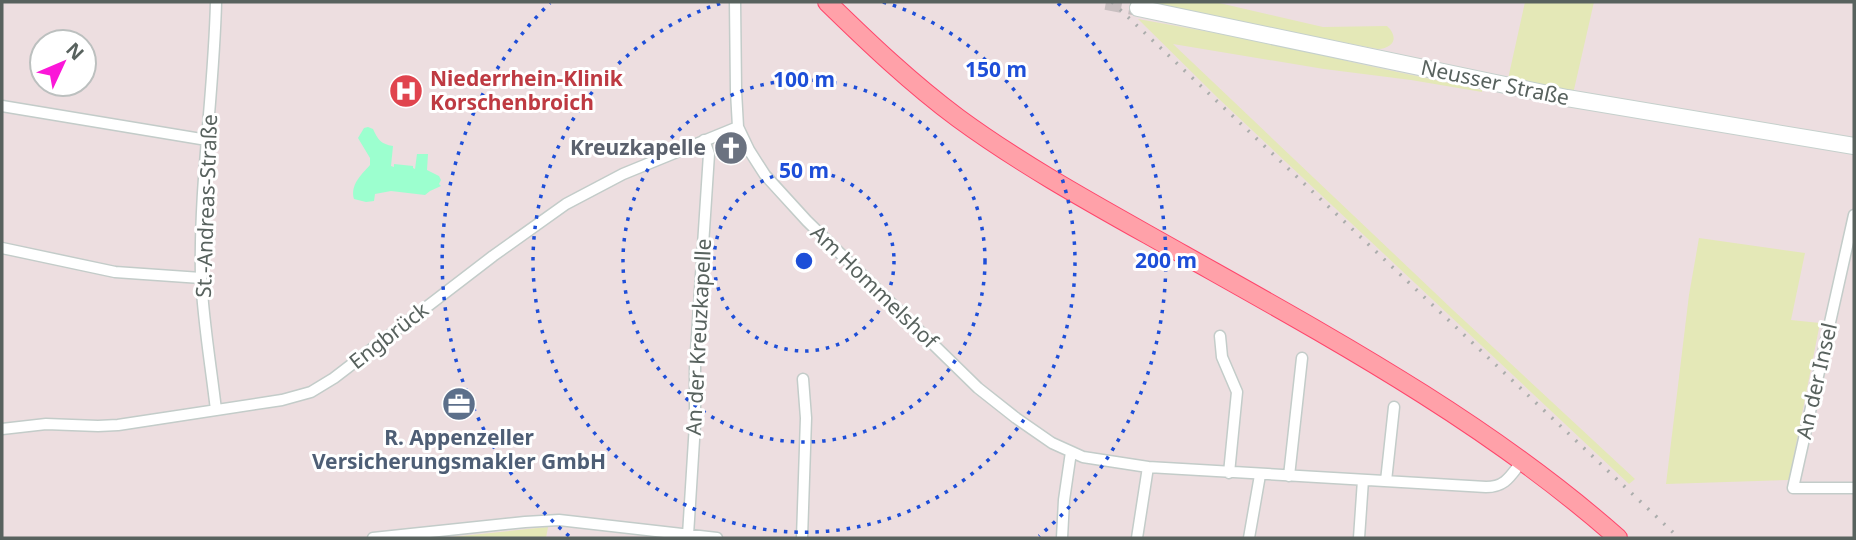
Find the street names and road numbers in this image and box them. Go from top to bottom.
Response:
street label: Neusser Straße [1418,53,1572,111]
street label: St.-Andreas-Straße [189,114,223,298]
street label: Am Hommelshof [805,218,946,355]
street label: An der Kreuzkapelle [679,238,717,436]
street label: Engbrück [343,295,434,375]
street label: An der Insel [1789,320,1843,441]

